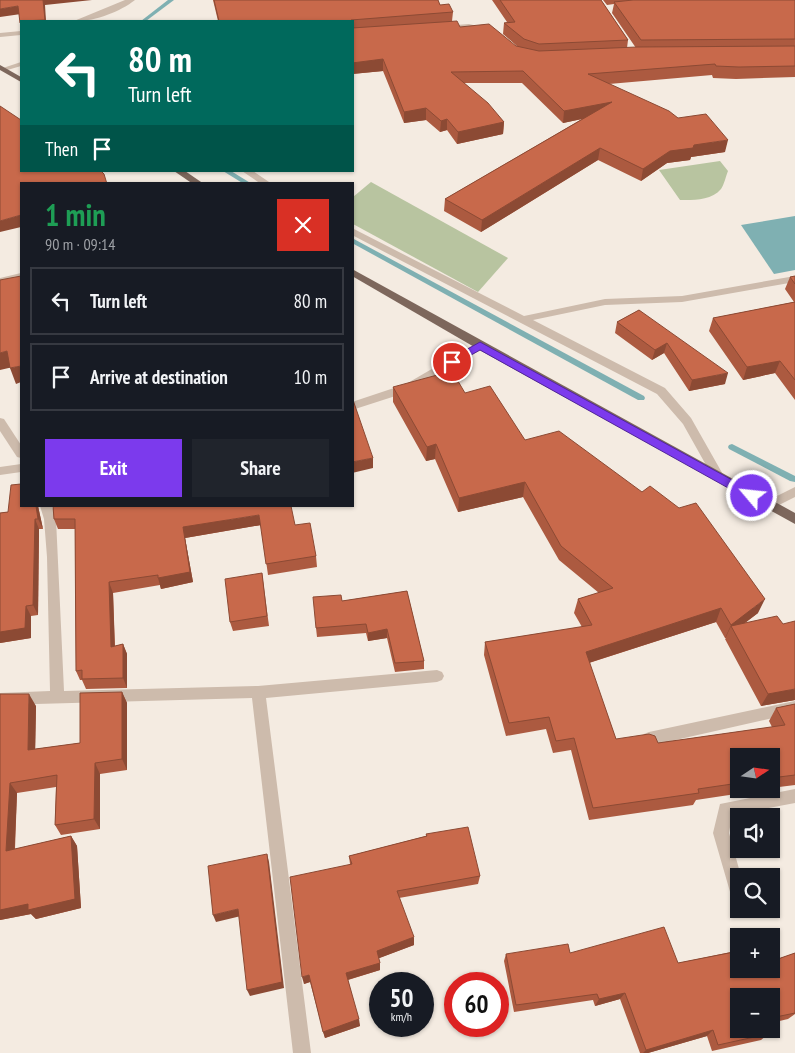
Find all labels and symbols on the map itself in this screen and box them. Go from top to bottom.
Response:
pin [431,341,473,383]
position arrow [725,469,777,521]
north arrow [730,748,780,798]
speed limit sign: 60 [444,972,509,1037]

